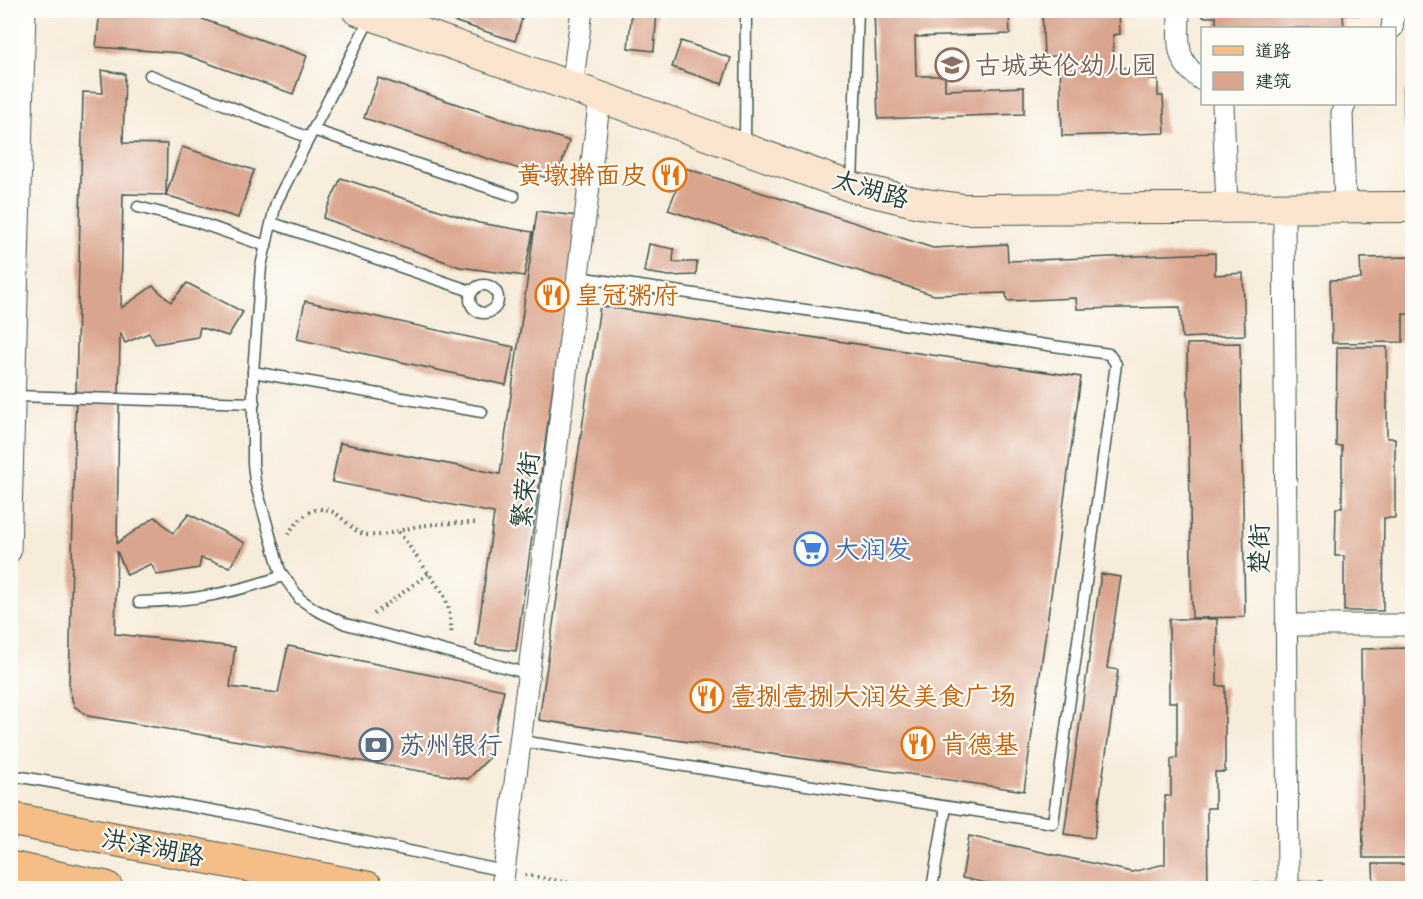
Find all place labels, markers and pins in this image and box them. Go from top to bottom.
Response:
school or university icon: 古城英伦幼儿园 [934,47,970,83]
place label: 古城英伦幼儿园 [975,49,1157,82]
restaurant icon: 黄墩擀面皮 [652,157,688,193]
place label: 黄墩擀面皮 [517,159,647,192]
restaurant icon: 皇冠粥府 [534,277,570,313]
place label: 皇冠粥府 [575,279,679,312]
supermarket icon: 大润发 [793,531,829,567]
place label: 大润发 [834,533,912,566]
restaurant icon: 壹捌壹捌大润发美食广场 [689,678,725,714]
place label: 壹捌壹捌大润发美食广场 [730,680,1016,713]
restaurant icon: 肯德基 [900,726,936,762]
bank icon: 苏州银行 [358,727,394,763]
place label: 肯德基 [941,728,1019,761]
place label: 苏州银行 [399,729,503,762]

